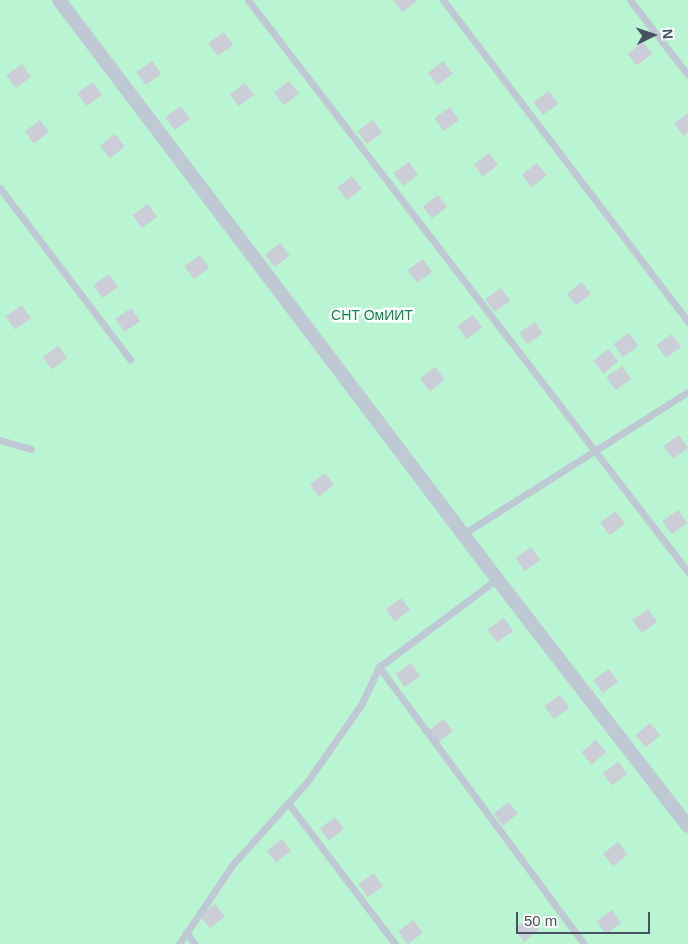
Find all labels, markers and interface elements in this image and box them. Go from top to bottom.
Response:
north arrow [628,10,678,60]
text: N [660,28,676,40]
park label: СНТ ОмИИТ [331,307,413,323]
scale bar [518,902,652,934]
text: 50 m [524,912,557,929]

